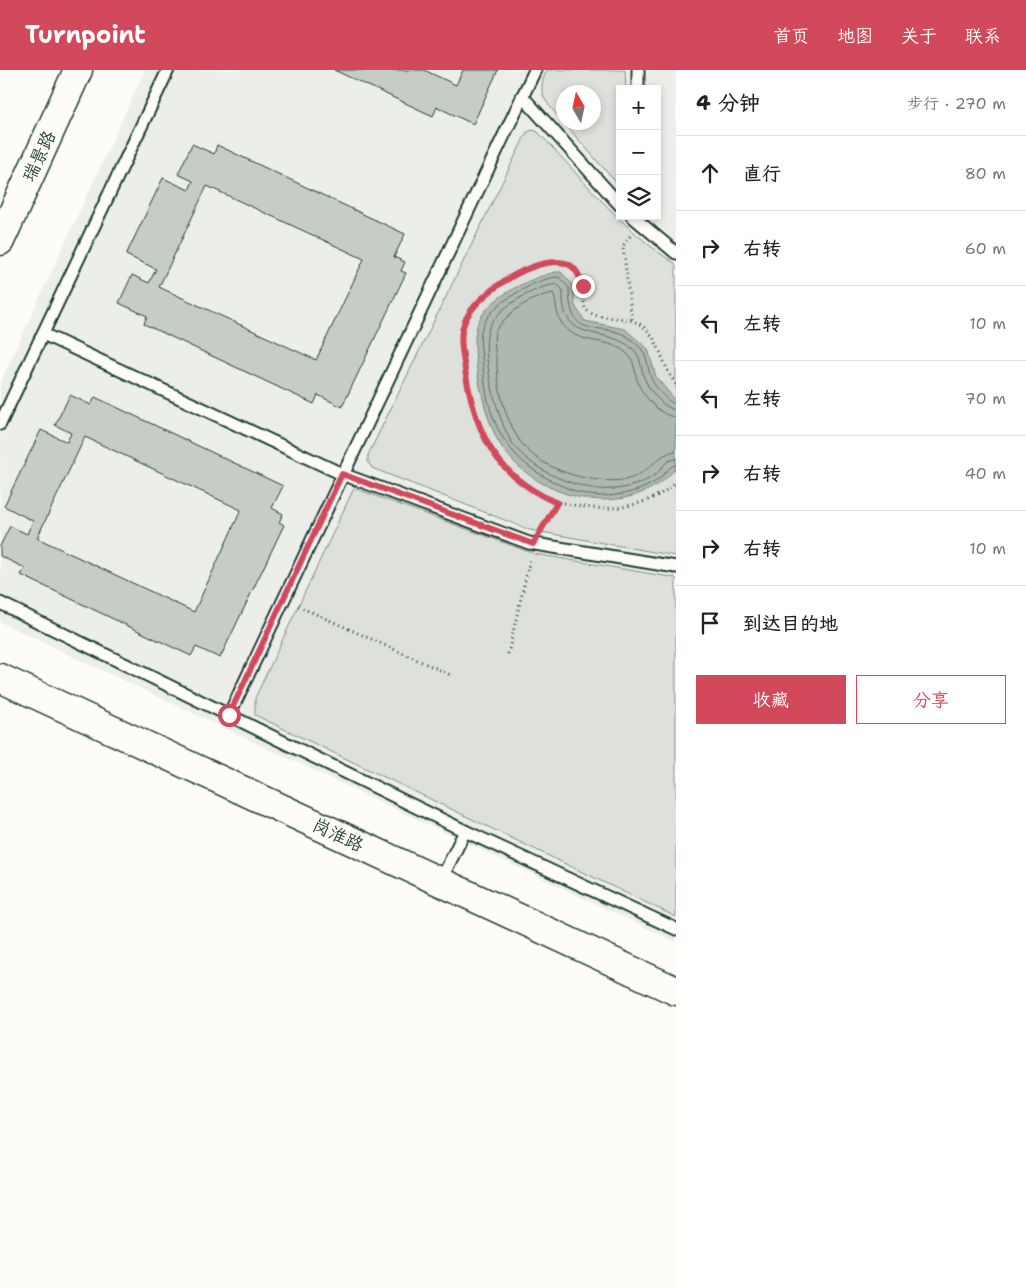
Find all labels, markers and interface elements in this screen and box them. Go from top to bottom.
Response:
text: Turnpoint [25,19,146,51]
text: 首页 [773,24,809,48]
text: 地图 [837,24,873,48]
text: 关于 [901,24,937,48]
text: 联系 [965,24,1001,48]
north arrow [556,85,601,130]
map controls [616,85,661,220]
button: + [616,85,661,130]
text: 4 分钟 [696,89,760,117]
text: 步行 · 270 m [907,93,1006,114]
street label: 瑞景路 [17,126,61,186]
button: − [616,130,661,175]
icon: ahead [696,159,724,187]
text: 直行 [743,161,781,186]
text: 80 m [965,163,1006,184]
button: layers [616,175,661,220]
icon: right [696,234,724,262]
text: 右转 [743,236,781,261]
text: 60 m [965,238,1006,259]
route end [572,275,595,298]
icon: left [696,309,724,337]
text: 左转 [743,311,781,336]
text: 10 m [969,313,1006,334]
icon: left [696,384,724,412]
text: 左转 [743,386,781,411]
text: 70 m [965,388,1006,409]
icon: right [696,459,724,487]
text: 右转 [743,461,781,486]
text: 40 m [964,463,1006,484]
icon: right [696,534,724,562]
text: 右转 [743,536,781,561]
text: 10 m [969,538,1006,559]
icon: arrive [696,609,724,637]
text: 到达目的地 [743,611,838,636]
button: 收藏 [696,675,846,724]
button: 分享 [856,675,1006,724]
route start [218,704,241,727]
street label: 岗淮路 [308,813,368,857]

